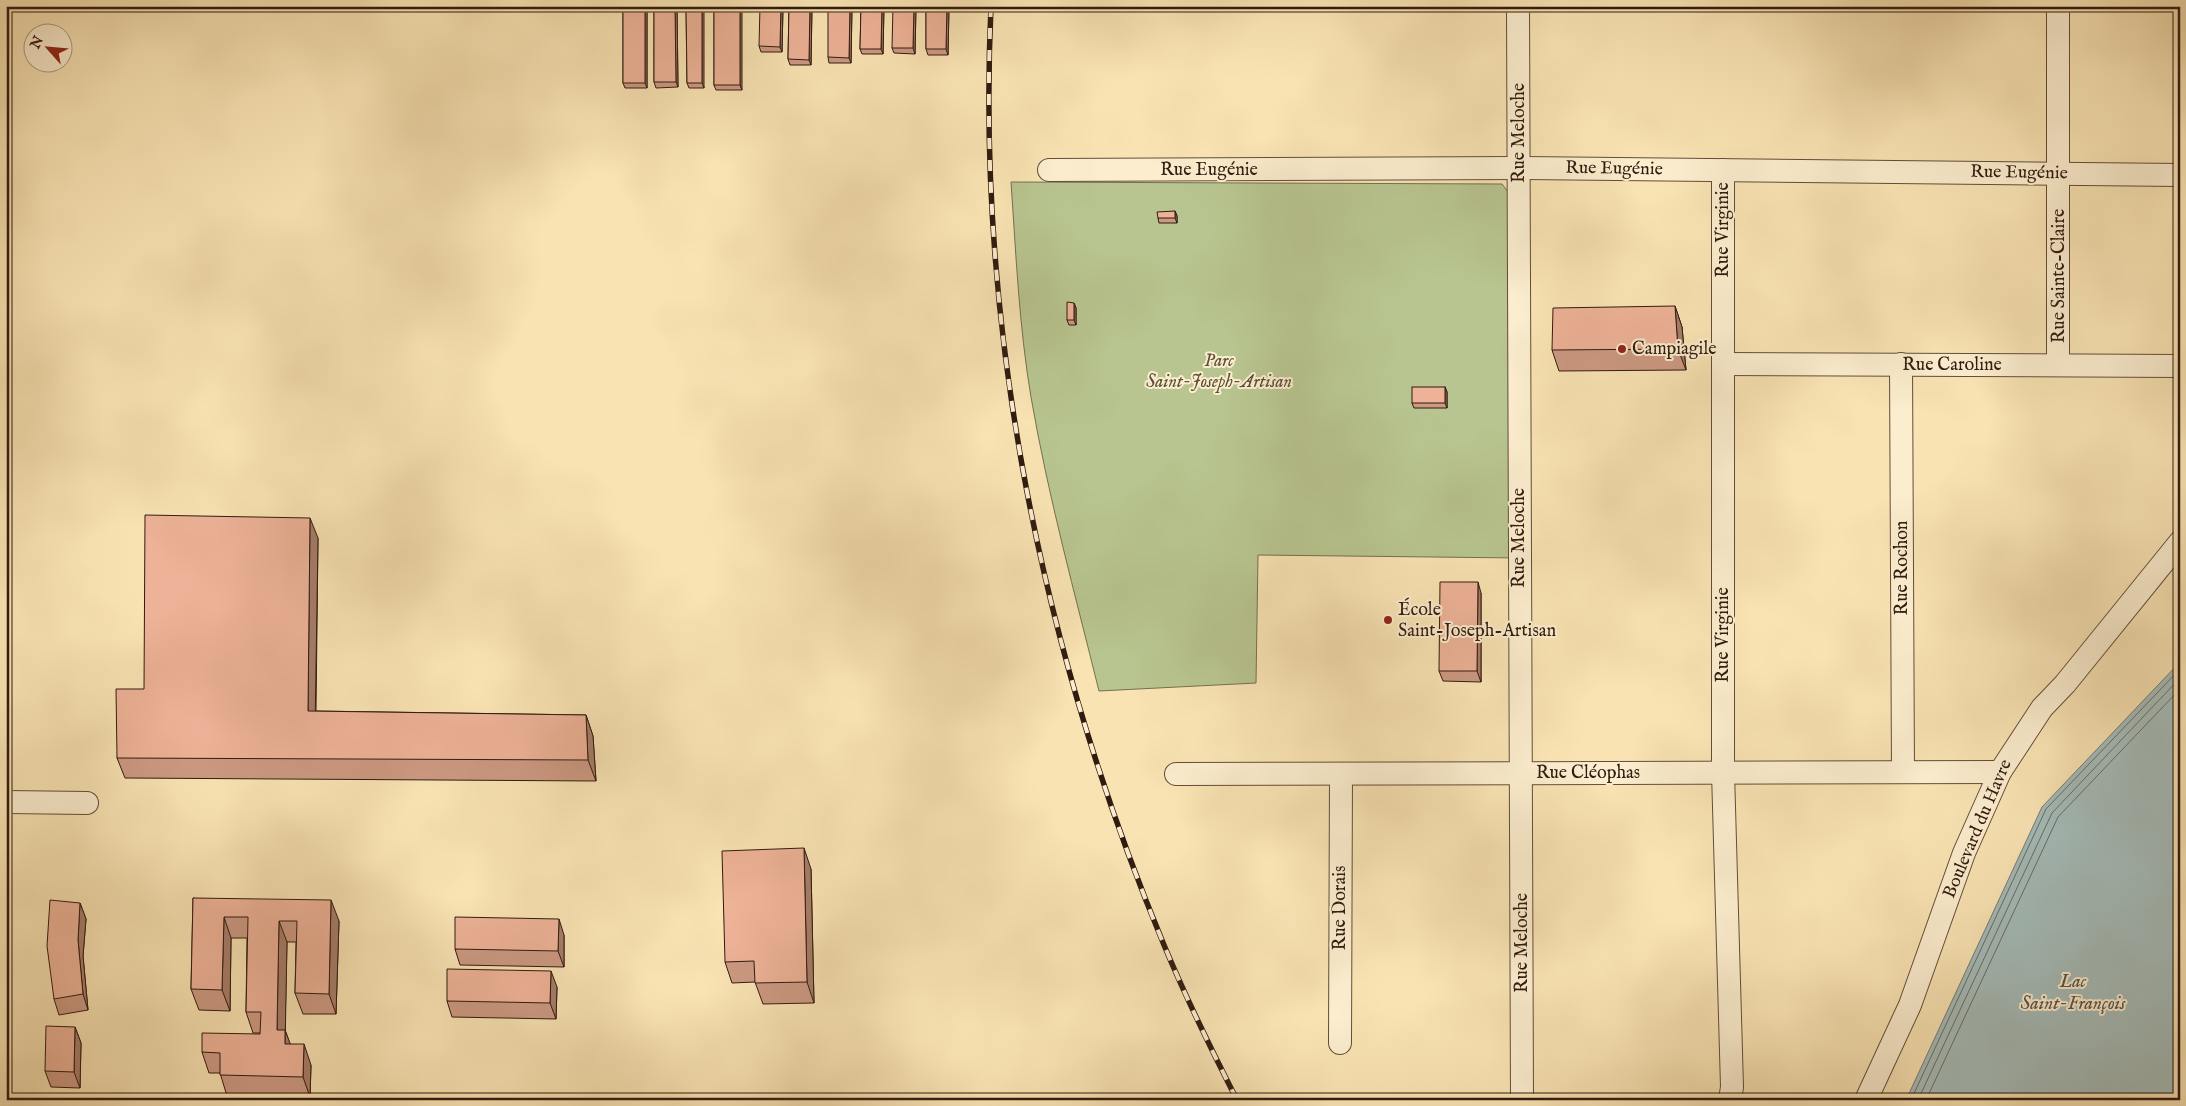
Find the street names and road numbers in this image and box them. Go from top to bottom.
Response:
street label: Rue Meloche [1508,83,1531,183]
street label: Rue Eugénie [1565,157,1663,181]
street label: Rue Eugénie [1160,159,1258,182]
street label: Rue Eugénie [1970,161,2068,185]
street label: Rue Virginie [1712,182,1735,278]
street label: Rue Sainte-Claire [2048,209,2071,343]
street label: Rue Caroline [1902,354,2002,377]
street label: Rue Meloche [1508,488,1531,588]
street label: Rue Rochon [1891,520,1914,615]
street label: Rue Virginie [1712,587,1735,683]
street label: Boulevard du Havre [1938,756,2018,902]
street label: Rue Cléophas [1536,762,1640,785]
street label: Rue Dorais [1329,866,1352,950]
street label: Rue Meloche [1511,893,1534,993]

